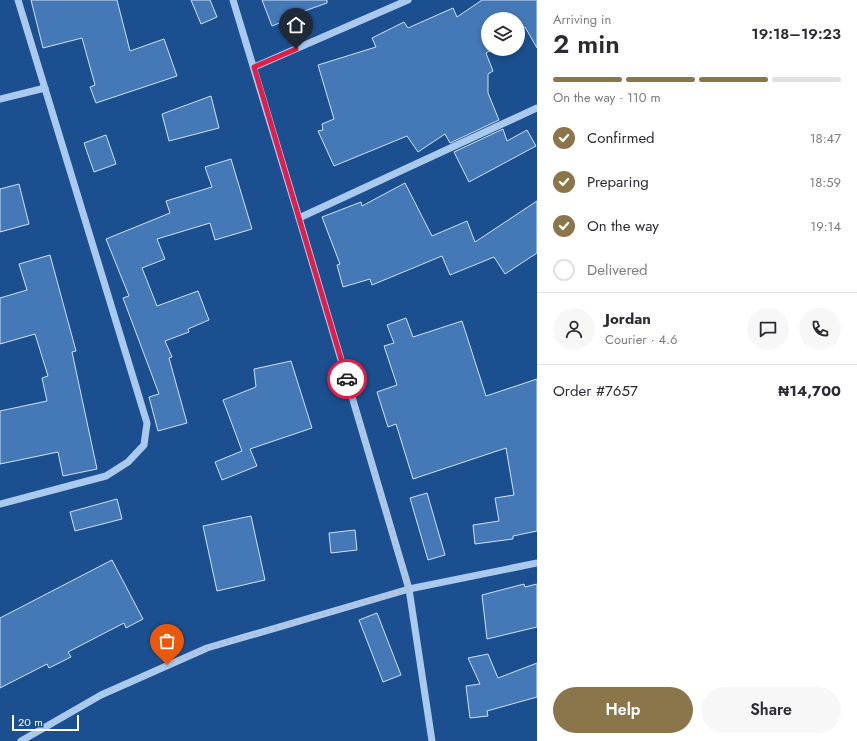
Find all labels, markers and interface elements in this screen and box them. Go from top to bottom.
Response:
pin [279,8,313,49]
text: Arriving in [553,10,611,29]
map controls [481,12,525,56]
button: layers [481,12,525,56]
icon: home [285,14,307,36]
text: 19:18–19:23 [751,23,841,45]
text: 2 min [553,25,620,63]
text: On the way · 110 m [553,88,661,107]
icon: check [553,127,575,149]
text: Confirmed [587,127,655,149]
text: 18:47 [810,129,841,148]
icon: check [553,171,575,193]
text: Preparing [587,171,649,193]
text: 18:59 [809,173,841,192]
icon: check [553,215,575,237]
text: On the way [587,215,659,237]
text: 19:14 [810,217,841,236]
text: Delivered [587,259,648,281]
button: person [553,308,595,350]
text: Jordan [605,308,651,330]
button: chat [747,308,789,350]
button: phone [799,308,841,350]
text: Courier · 4.6 [605,330,678,349]
courier [327,359,367,399]
icon: car [336,368,358,390]
text: Order #7657 [553,380,638,402]
text: ₦14,700 [778,380,841,402]
pin [150,624,184,665]
icon: bag [156,630,178,652]
button: Help [553,687,693,733]
button: Share [701,687,841,733]
scale bar [12,713,79,732]
text: 20 m [18,714,43,730]

